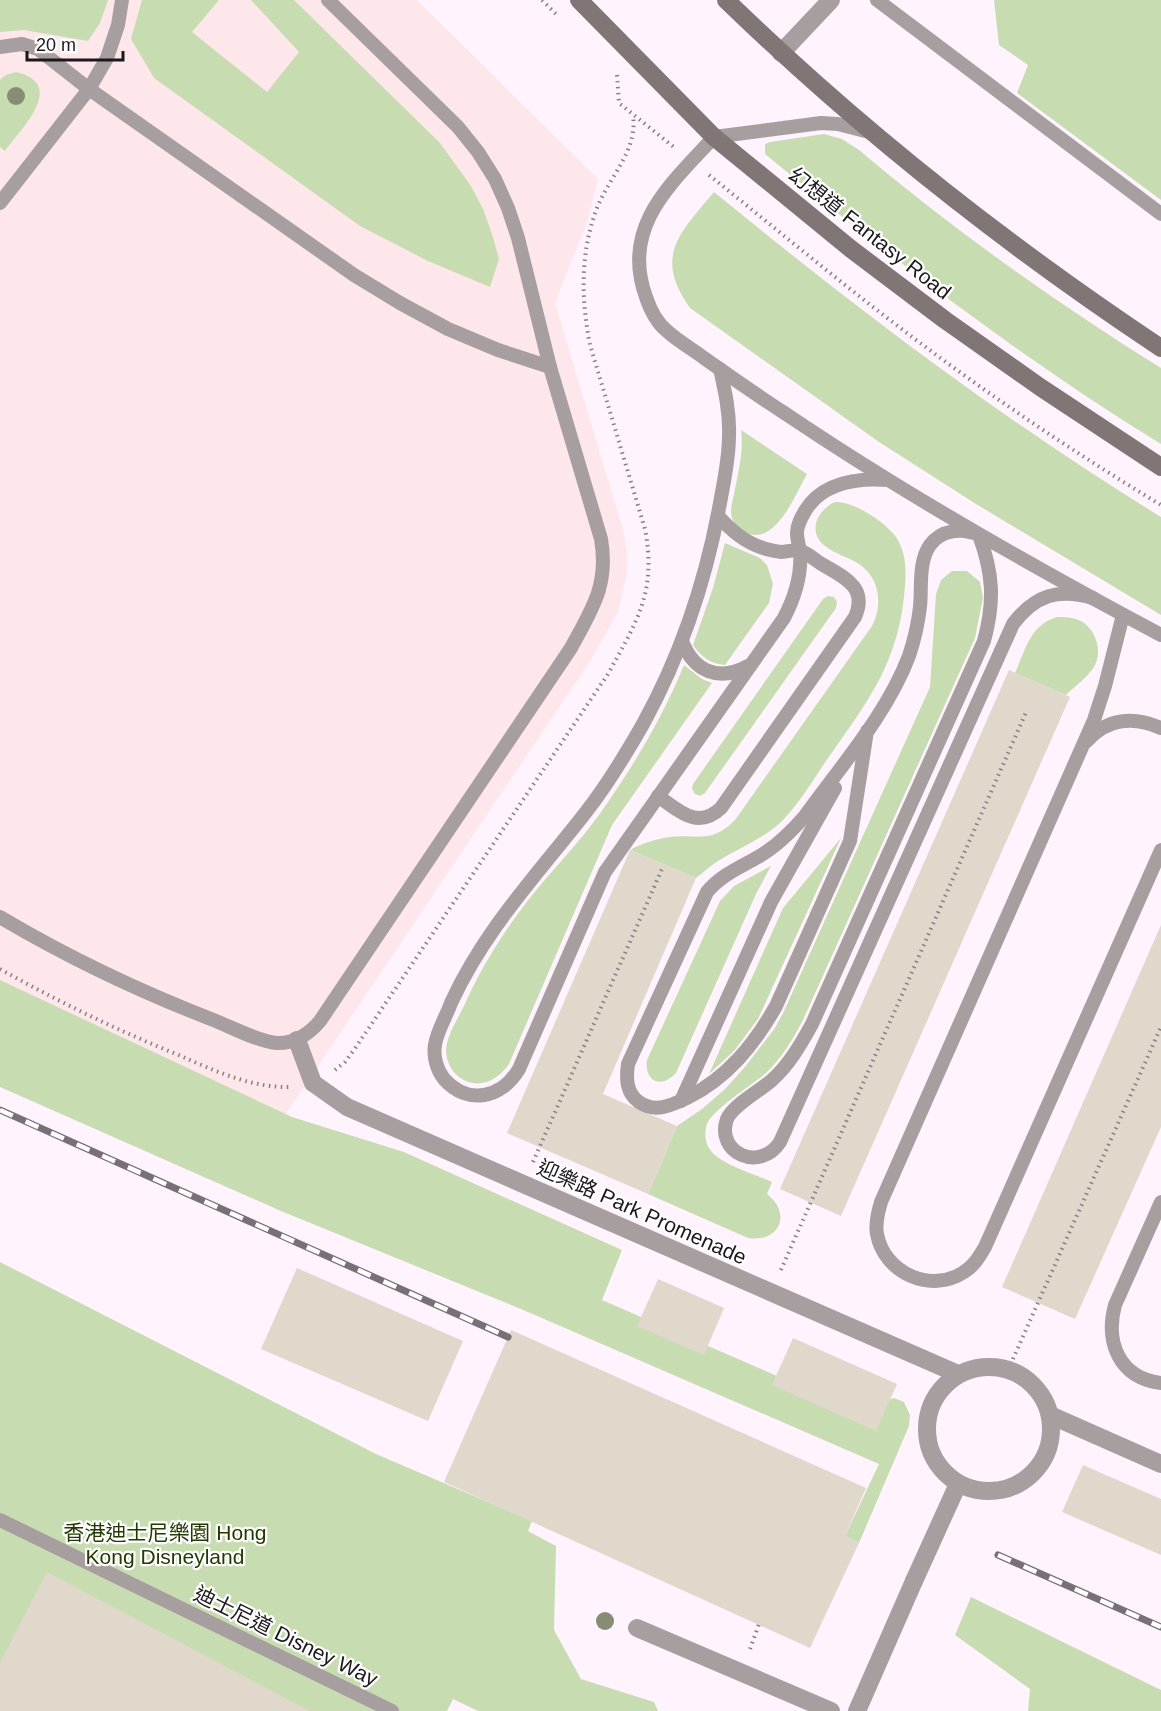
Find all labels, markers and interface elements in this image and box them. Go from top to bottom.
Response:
scale bar [27,24,123,62]
text: 20 m [36,35,76,55]
street label: 幻想道 Fantasy Road [784,163,956,303]
street label: 迎樂路 Park Promenade [534,1155,750,1269]
park label: 香港迪士尼樂園 Hong Kong Disneyland [63,1521,267,1568]
street label: 迪士尼道 Disney Way [191,1582,382,1691]

